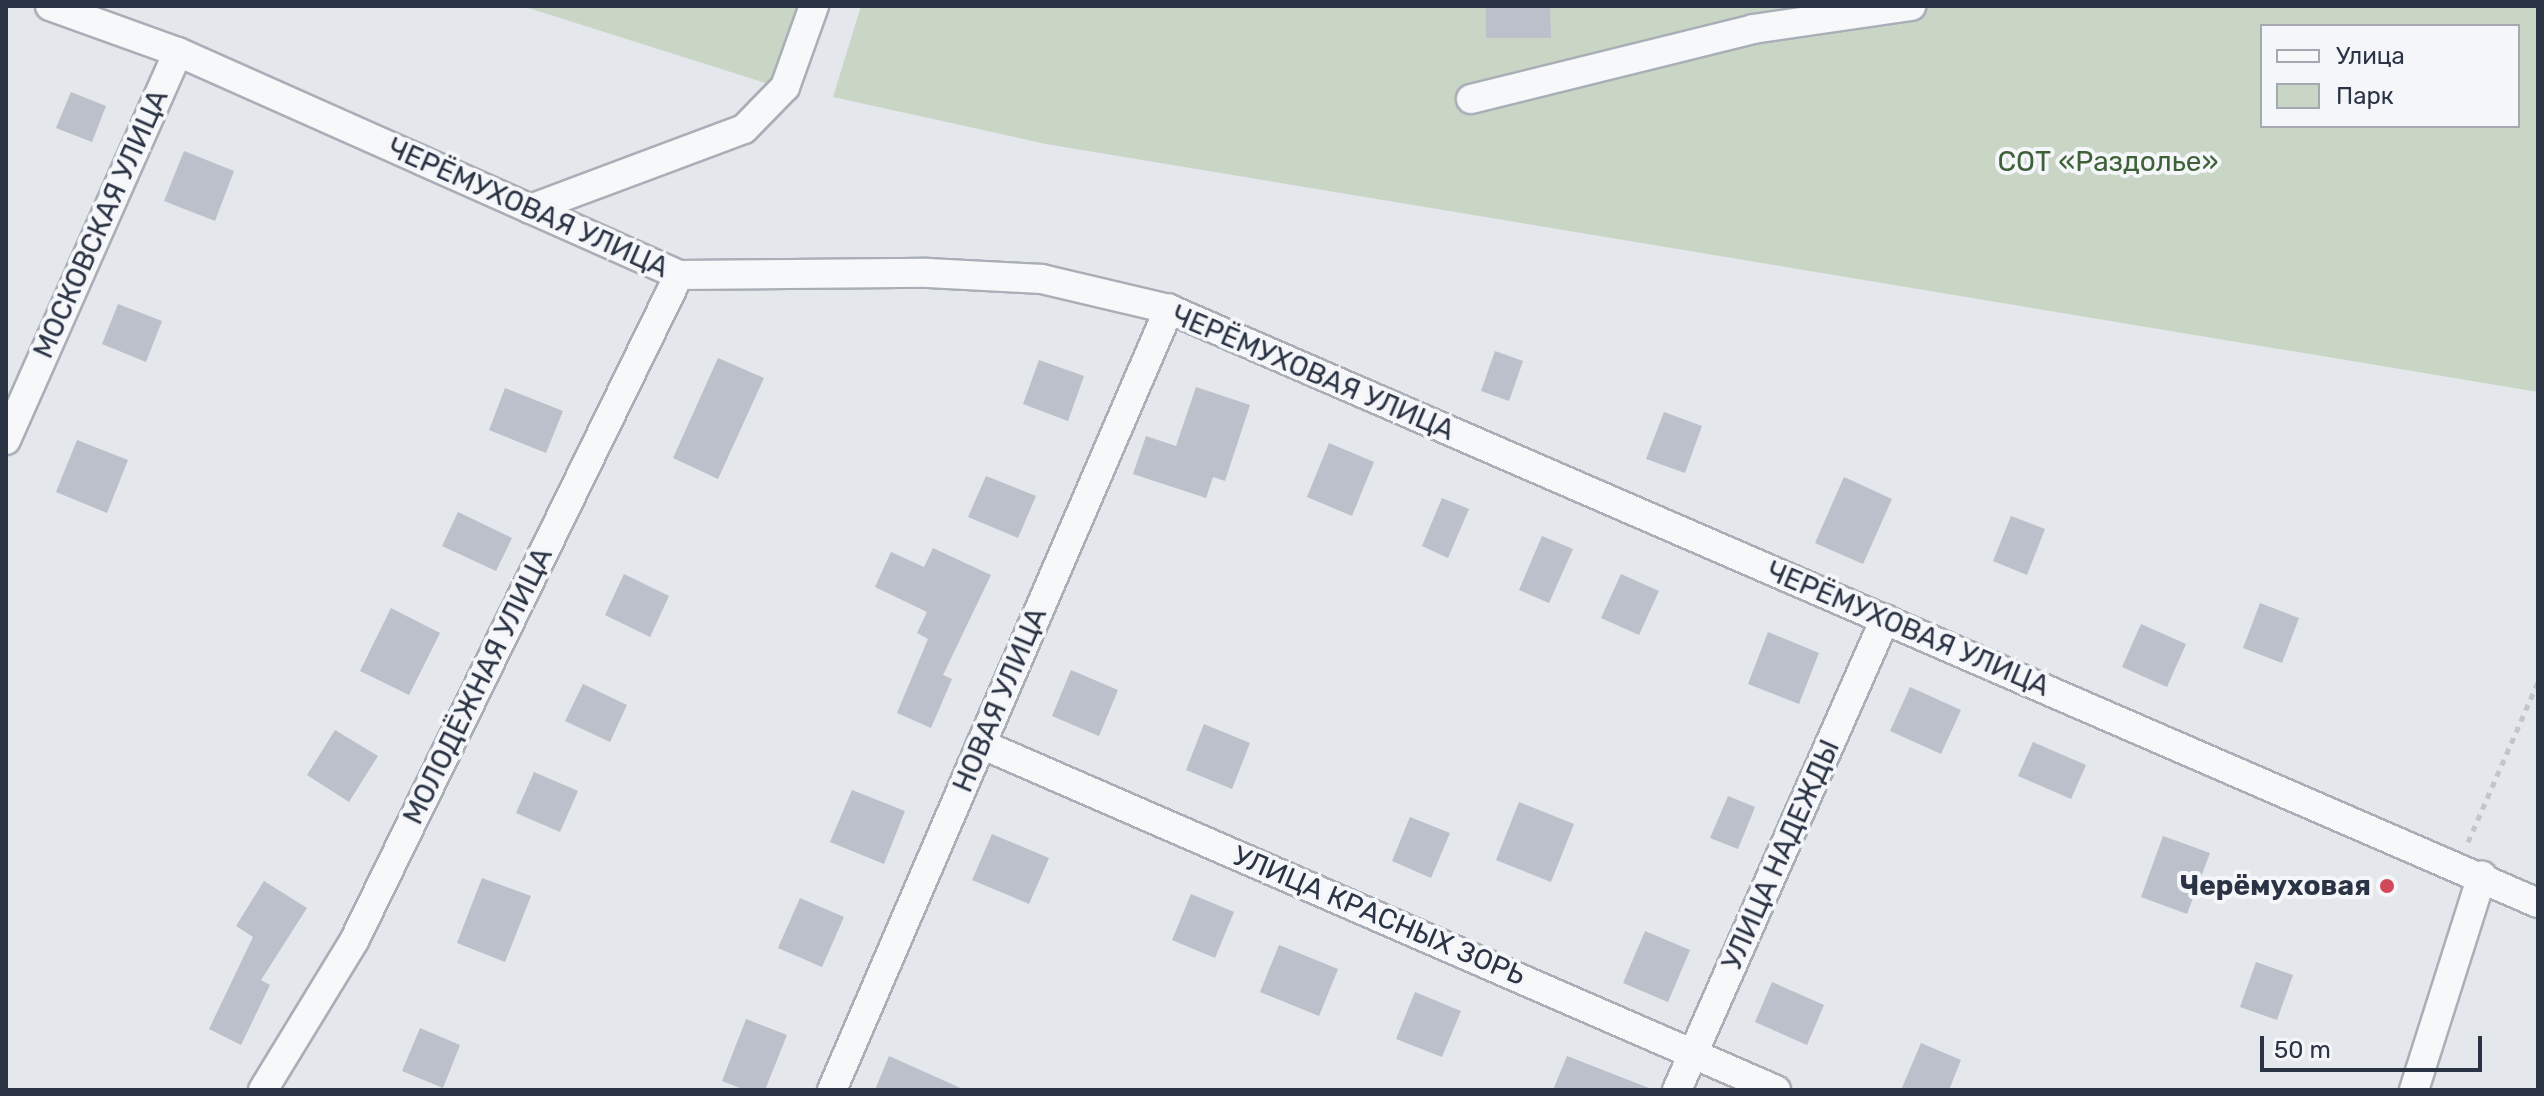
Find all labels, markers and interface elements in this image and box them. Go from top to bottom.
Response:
legend [2260,24,2520,128]
text: Улица [2336,42,2405,70]
text: Парк [2336,82,2394,110]
street label: МОСКОВСКАЯ УЛИЦА [27,84,175,364]
street label: ЧЕРЁМУХОВАЯ УЛИЦА [382,131,674,285]
park label: СОТ «Раздолье» [1997,145,2219,179]
street label: ЧЕРЁМУХОВАЯ УЛИЦА [1167,298,1459,448]
street label: МОЛОДЁЖНАЯ УЛИЦА [396,542,560,830]
street label: ЧЕРЁМУХОВАЯ УЛИЦА [1762,554,2054,704]
street label: НОВАЯ УЛИЦА [946,603,1054,797]
street label: УЛИЦА НАДЕЖДЫ [1715,735,1847,975]
street label: УЛИЦА КРАСНЫХ ЗОРЬ [1228,839,1530,993]
place label: Черёмуховая [2180,869,2371,903]
marker: Черёмуховая [2378,877,2396,895]
scale bar [2264,1020,2486,1070]
text: 50 m [2274,1036,2331,1064]

